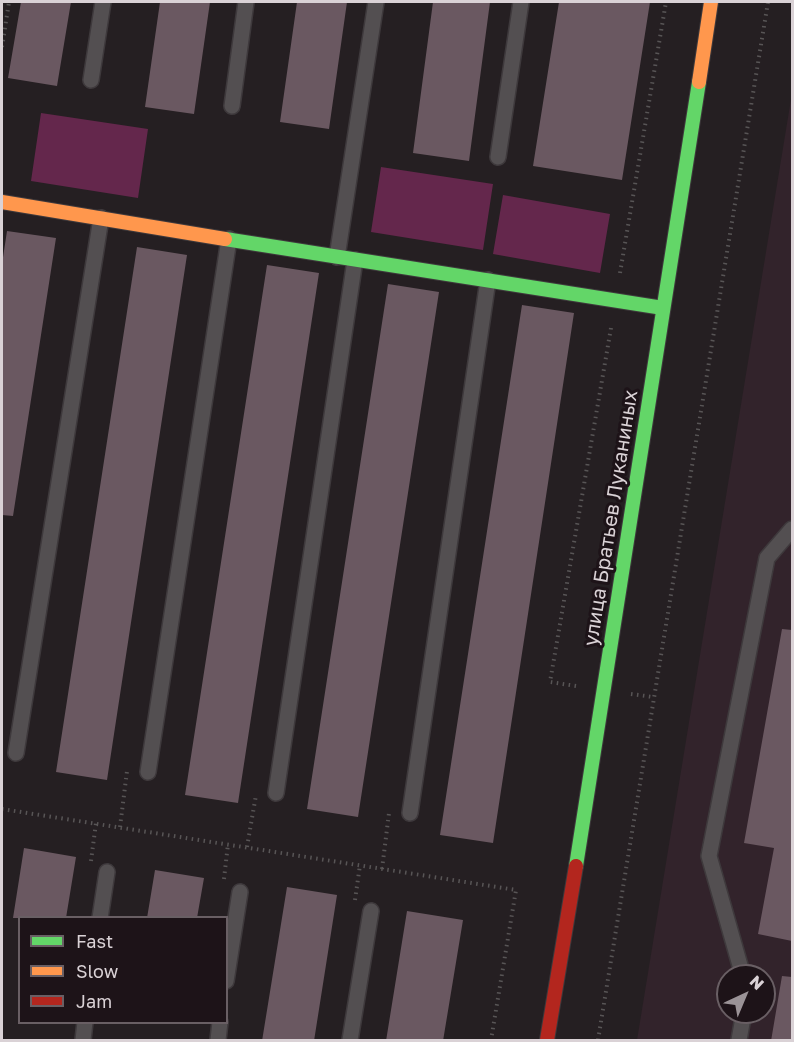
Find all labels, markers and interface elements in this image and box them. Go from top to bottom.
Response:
street label: улица Братьев Луканиных [579,388,643,648]
legend [18,916,228,1024]
text: Fast [76,930,113,952]
text: Slow [76,960,118,982]
north arrow [716,964,776,1024]
text: N [746,971,768,994]
text: Jam [76,990,112,1012]

